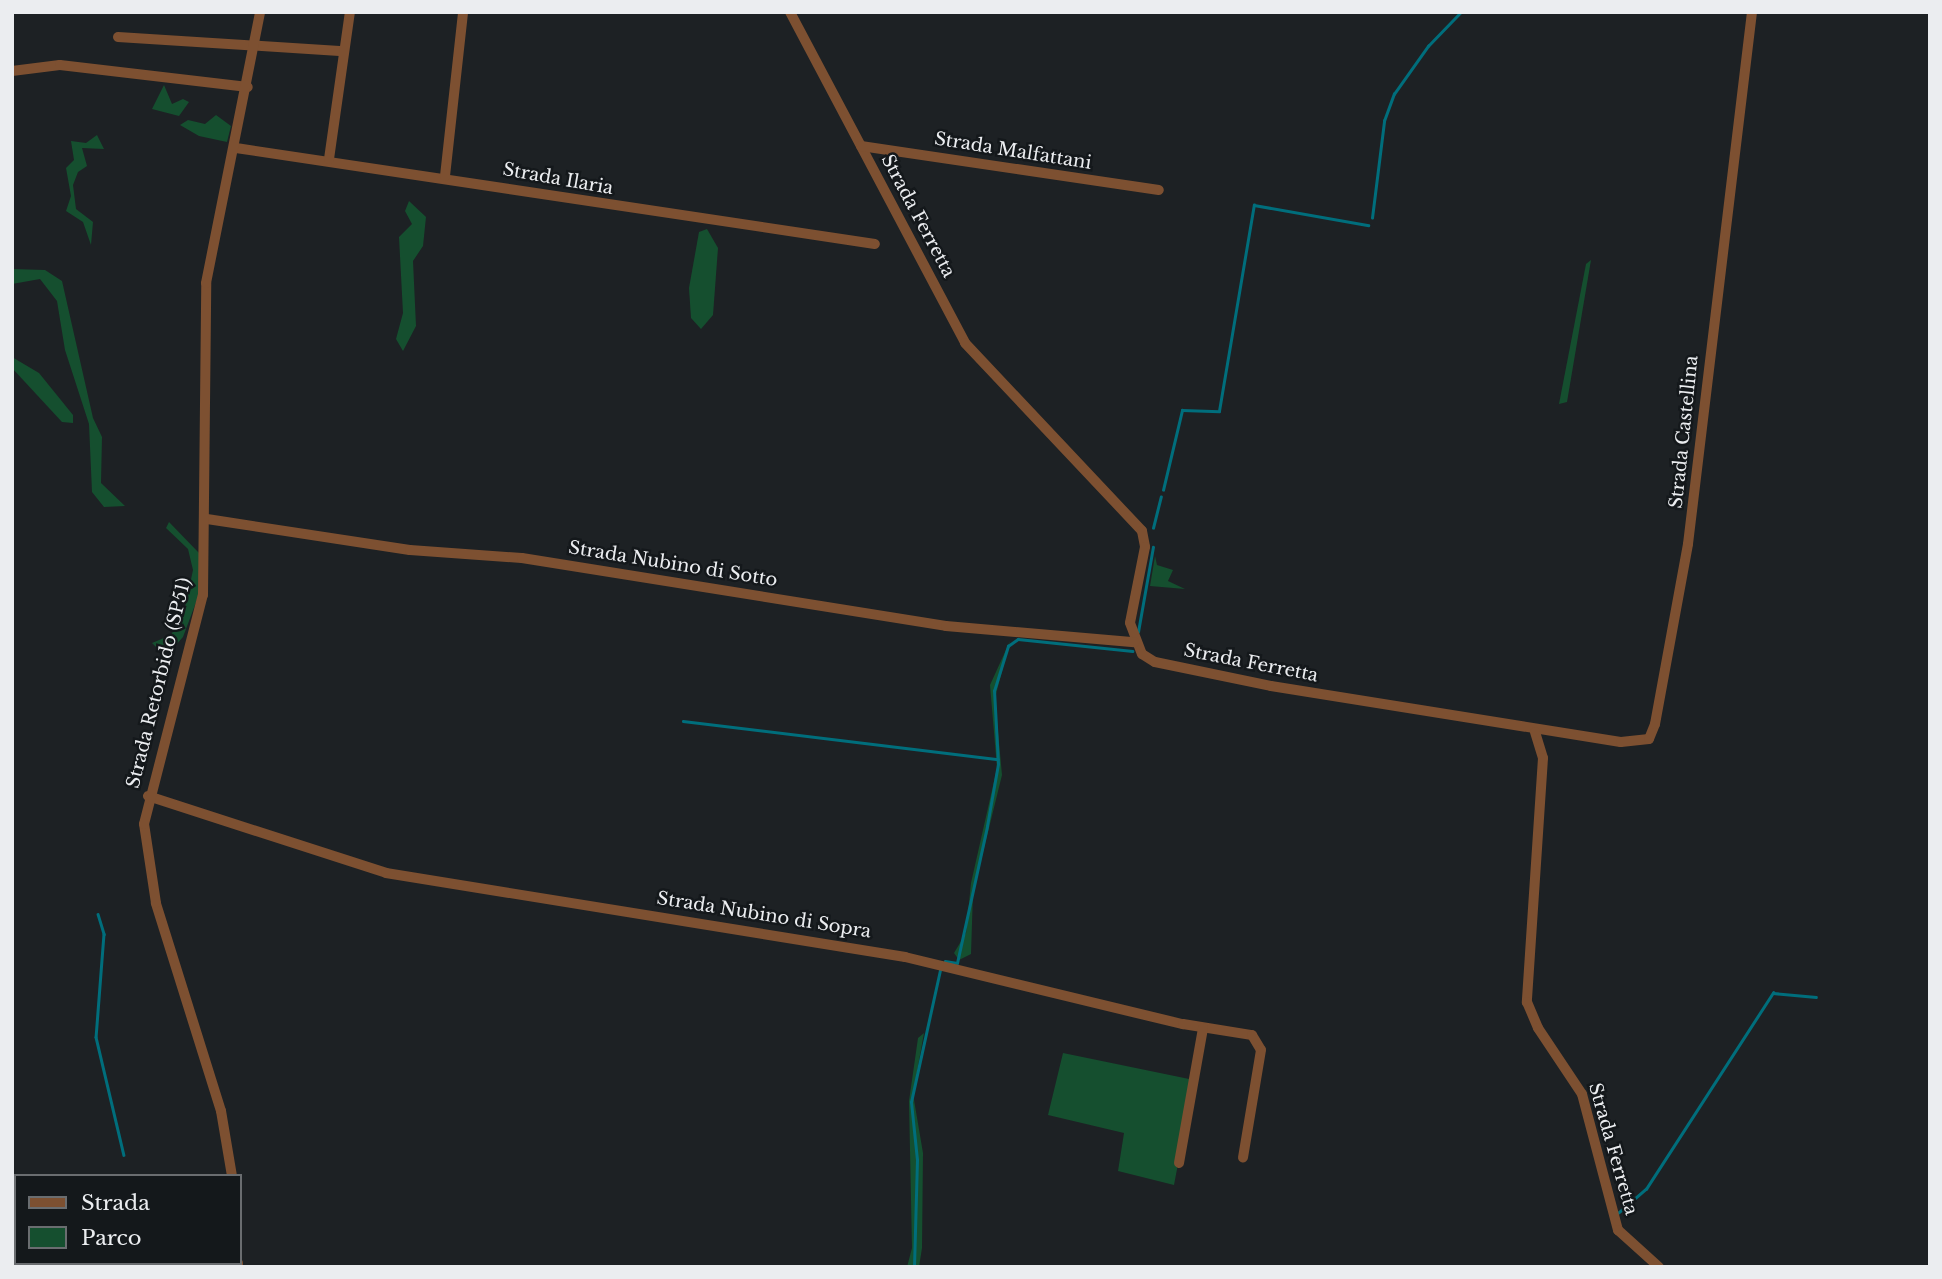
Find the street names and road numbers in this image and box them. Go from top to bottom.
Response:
street label: Strada Malfattani [933,128,1093,174]
street label: Strada Ferretta [876,151,960,281]
street label: Strada Ilaria [501,159,615,199]
street label: Strada Castellina [1665,354,1703,510]
street label: Strada Nubino di Sotto [567,537,779,591]
street label: Strada Retorbido (SP51) [122,575,196,791]
street label: Strada Ferretta [1182,639,1320,687]
street label: Strada Nubino di Sopra [655,887,873,943]
street label: Strada Ferretta [1584,1080,1642,1218]

